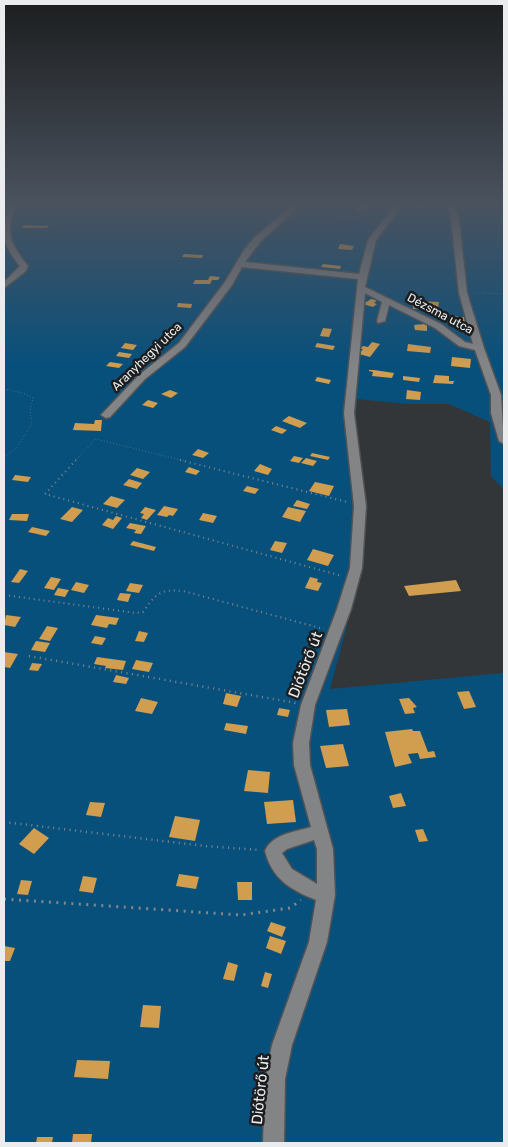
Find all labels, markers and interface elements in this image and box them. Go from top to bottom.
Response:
street label: Dézsma utca [405,291,475,337]
street label: Aranyhegyi utca [109,320,185,394]
street label: Diótörő út [285,629,327,701]
street label: Diótörő út [248,1054,274,1126]

